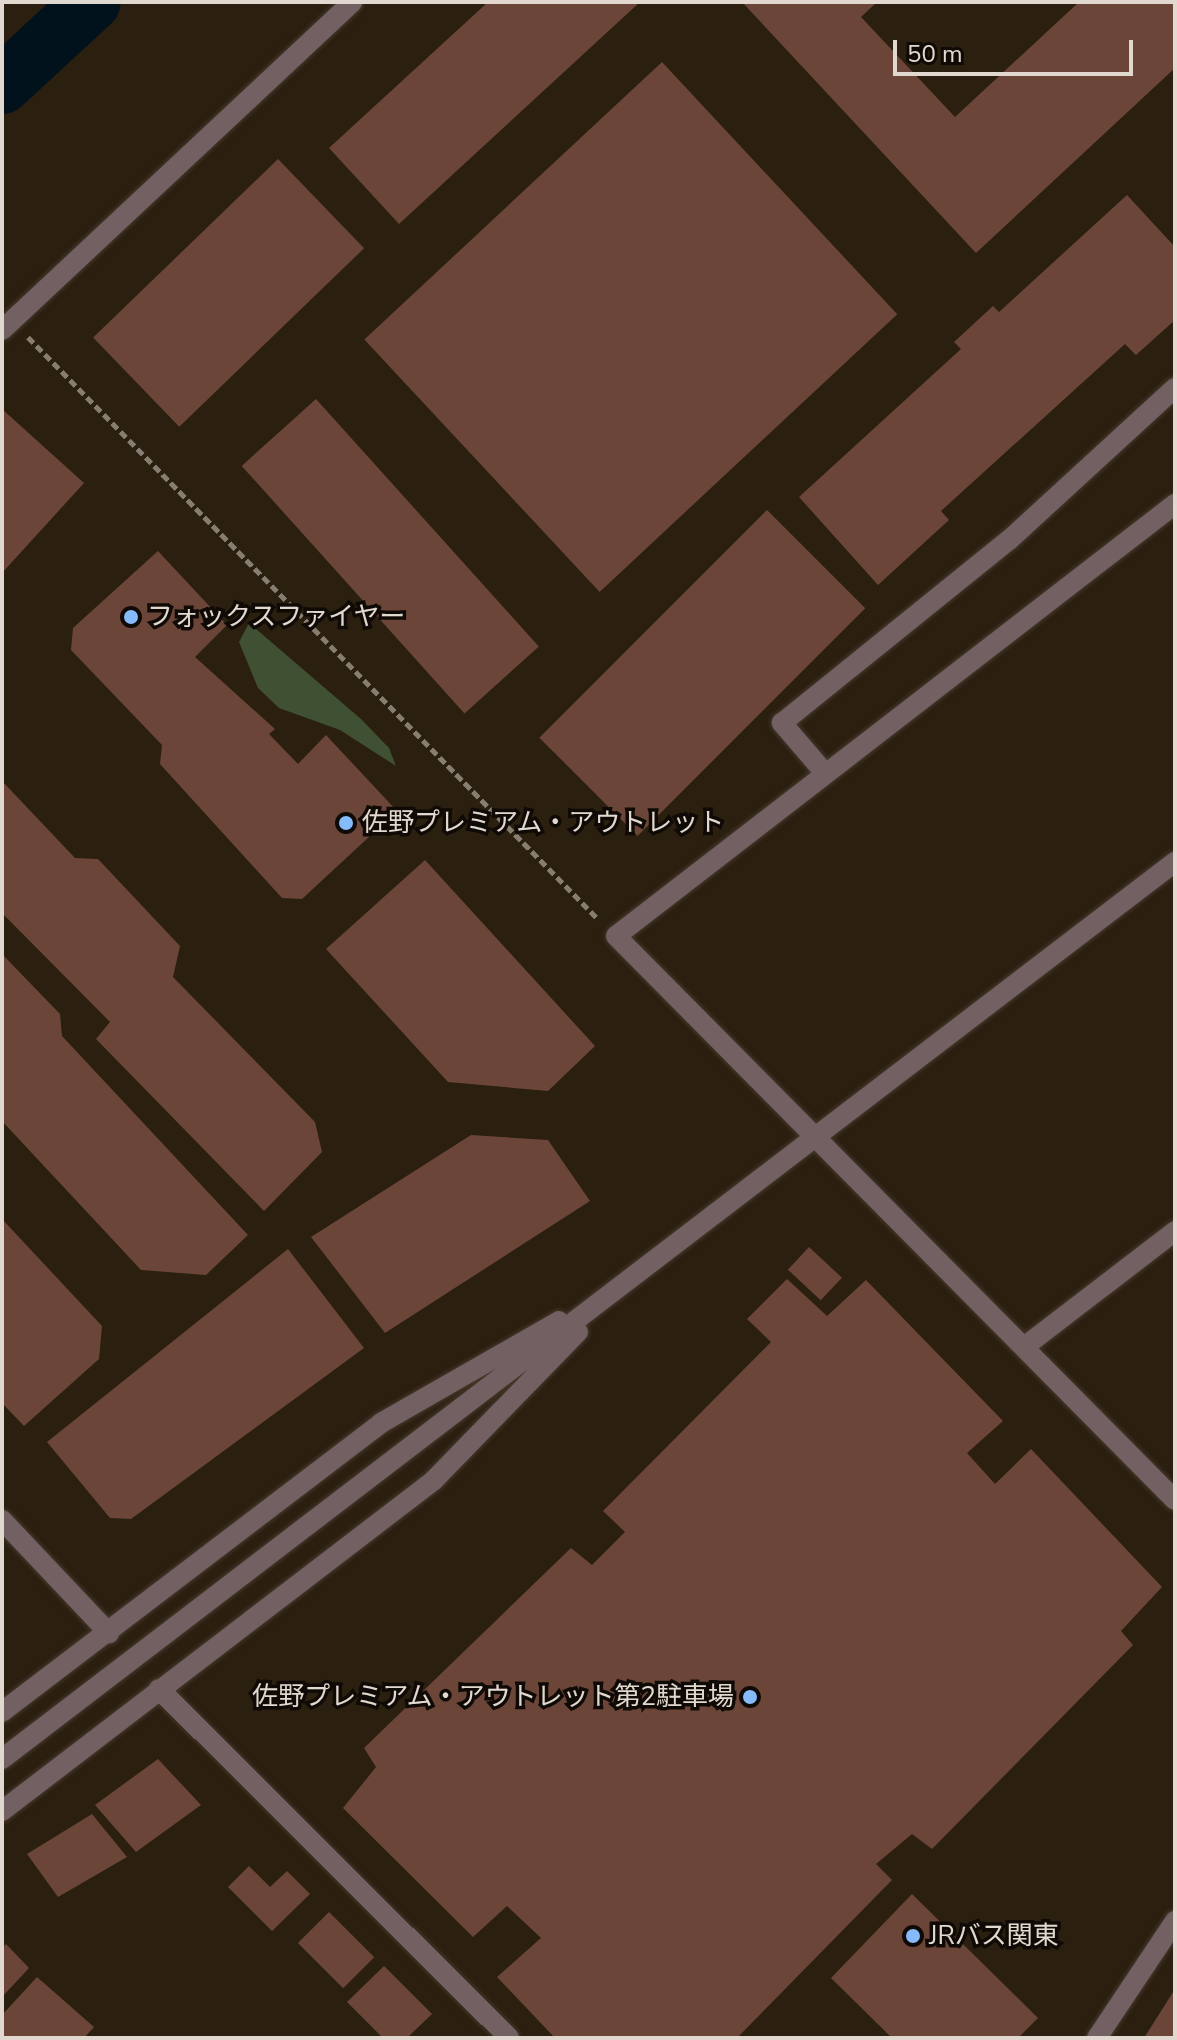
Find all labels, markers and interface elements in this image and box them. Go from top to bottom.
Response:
scale bar [897,24,1137,74]
text: 50 m [907,38,963,70]
place label: フォックスファイヤー [147,601,407,633]
marker: フォックスファイヤー [122,608,140,626]
place label: 佐野プレミアム・アウトレット [362,807,726,839]
marker: 佐野プレミアム・アウトレット [337,814,355,832]
place label: 佐野プレミアム・アウトレット第2駐車場 [250,1681,734,1713]
marker: 佐野プレミアム・アウトレット第2駐車場 [741,1688,759,1706]
place label: JRバス関東 [929,1920,1059,1952]
marker: JRバス関東 [904,1927,922,1945]

